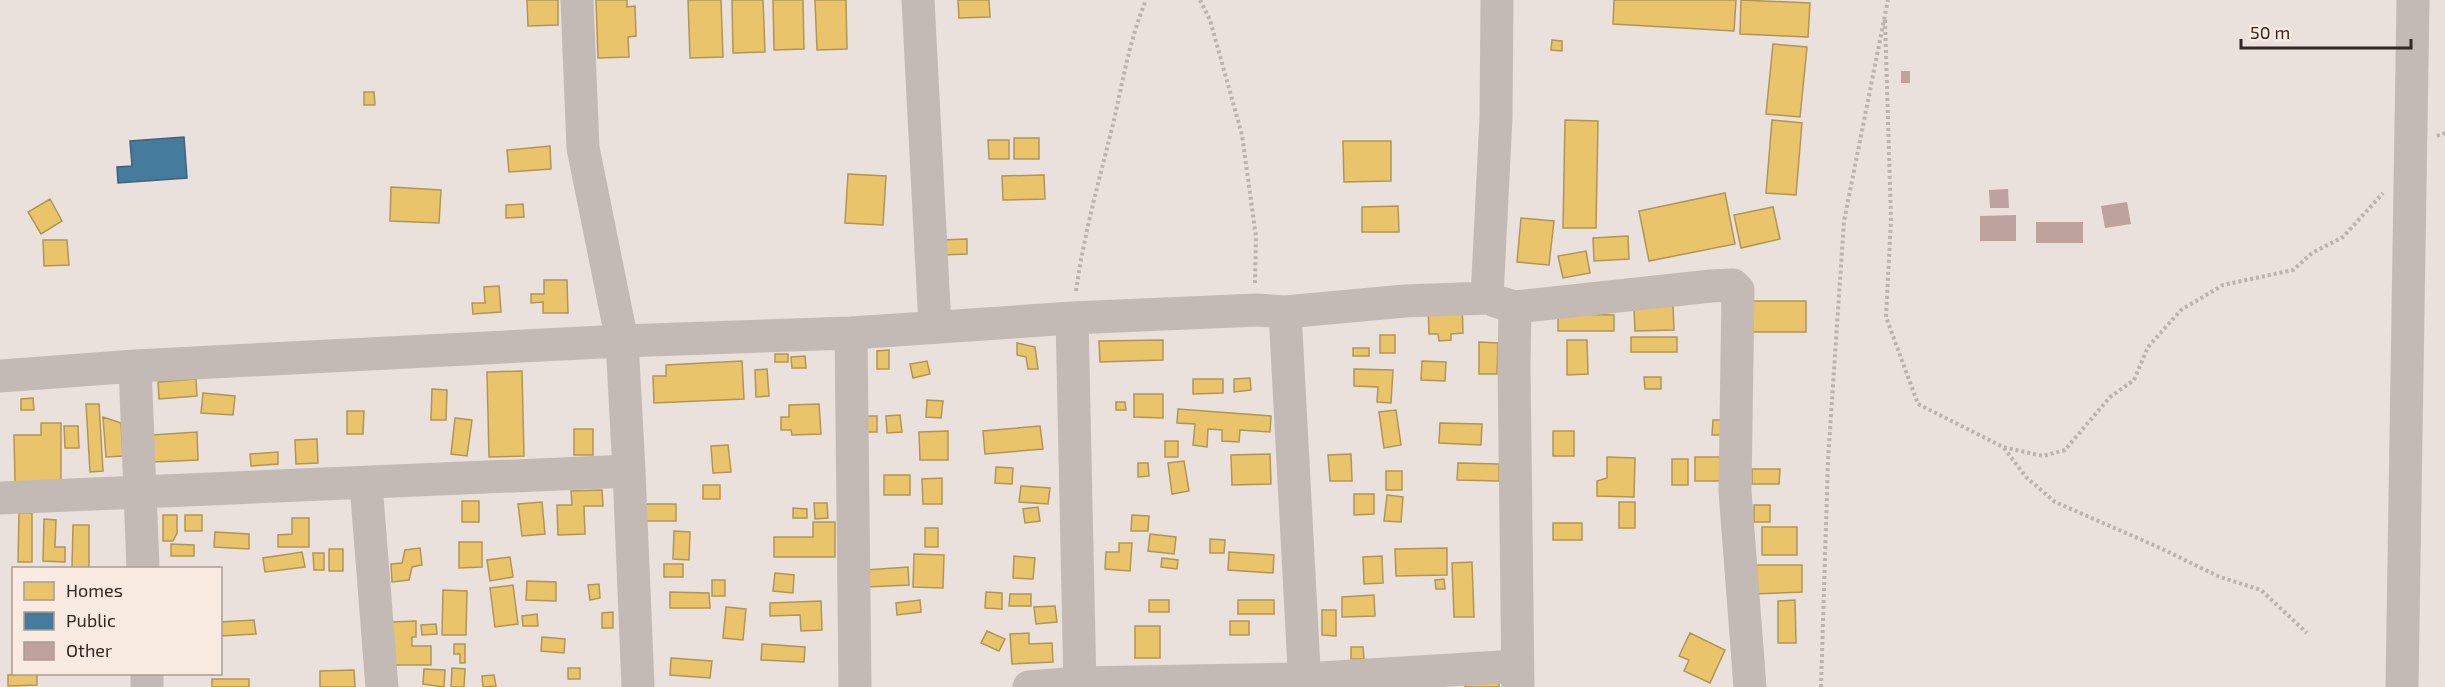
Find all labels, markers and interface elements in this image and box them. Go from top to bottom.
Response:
scale bar [2241,12,2410,50]
text: 50 m [2250,21,2290,43]
legend [12,567,222,675]
text: Homes [66,579,123,601]
text: Public [66,609,116,631]
text: Other [66,639,112,661]

